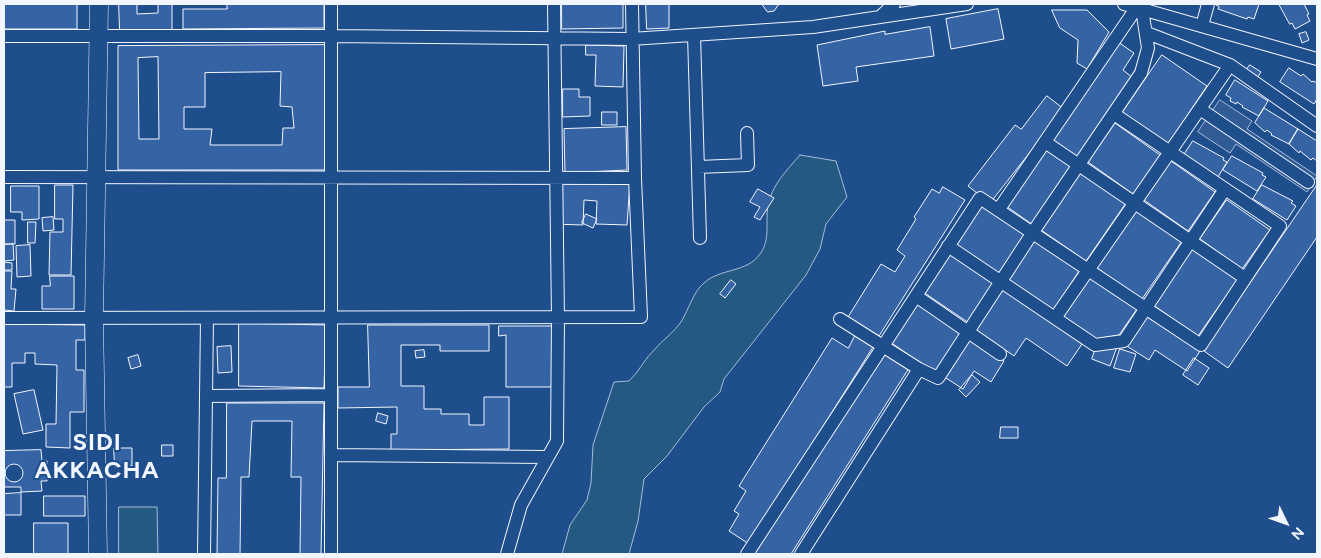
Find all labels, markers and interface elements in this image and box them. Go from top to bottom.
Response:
district label: SIDI AKKACHA [34,429,160,485]
north arrow [1261,498,1311,548]
text: N [1288,524,1307,543]

